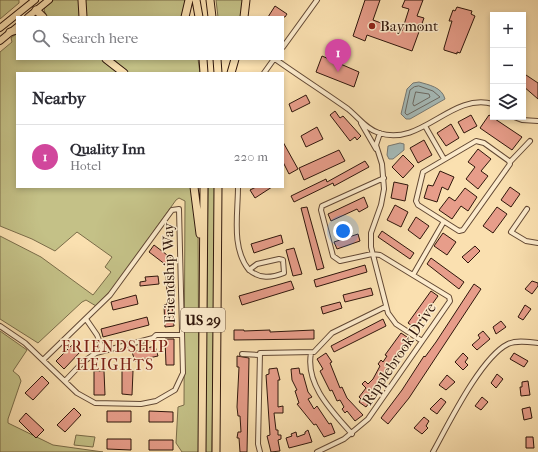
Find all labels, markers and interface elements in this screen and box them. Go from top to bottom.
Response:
map controls [490,12,526,120]
button: + [490,12,526,48]
search box [16,16,284,60]
place label: Baymont [380,17,439,35]
marker: Baymont [367,21,377,31]
icon: search [30,27,52,49]
text: Search here [62,29,138,47]
pin: 1 [325,39,351,72]
button: − [490,48,526,84]
button: layers [490,84,526,120]
text: Nearby [32,88,86,108]
text: Quality Inn [70,140,145,158]
text: 1 [43,149,47,164]
text: 220 m [234,149,268,164]
text: Hotel [70,158,101,173]
street label: Friendship Way [159,221,179,324]
your location [333,221,353,241]
street label: Ripplebrook Drive [358,299,440,409]
road number: US 29 [181,308,225,332]
district label: FRIENDSHIP HEIGHTS [61,337,169,374]

